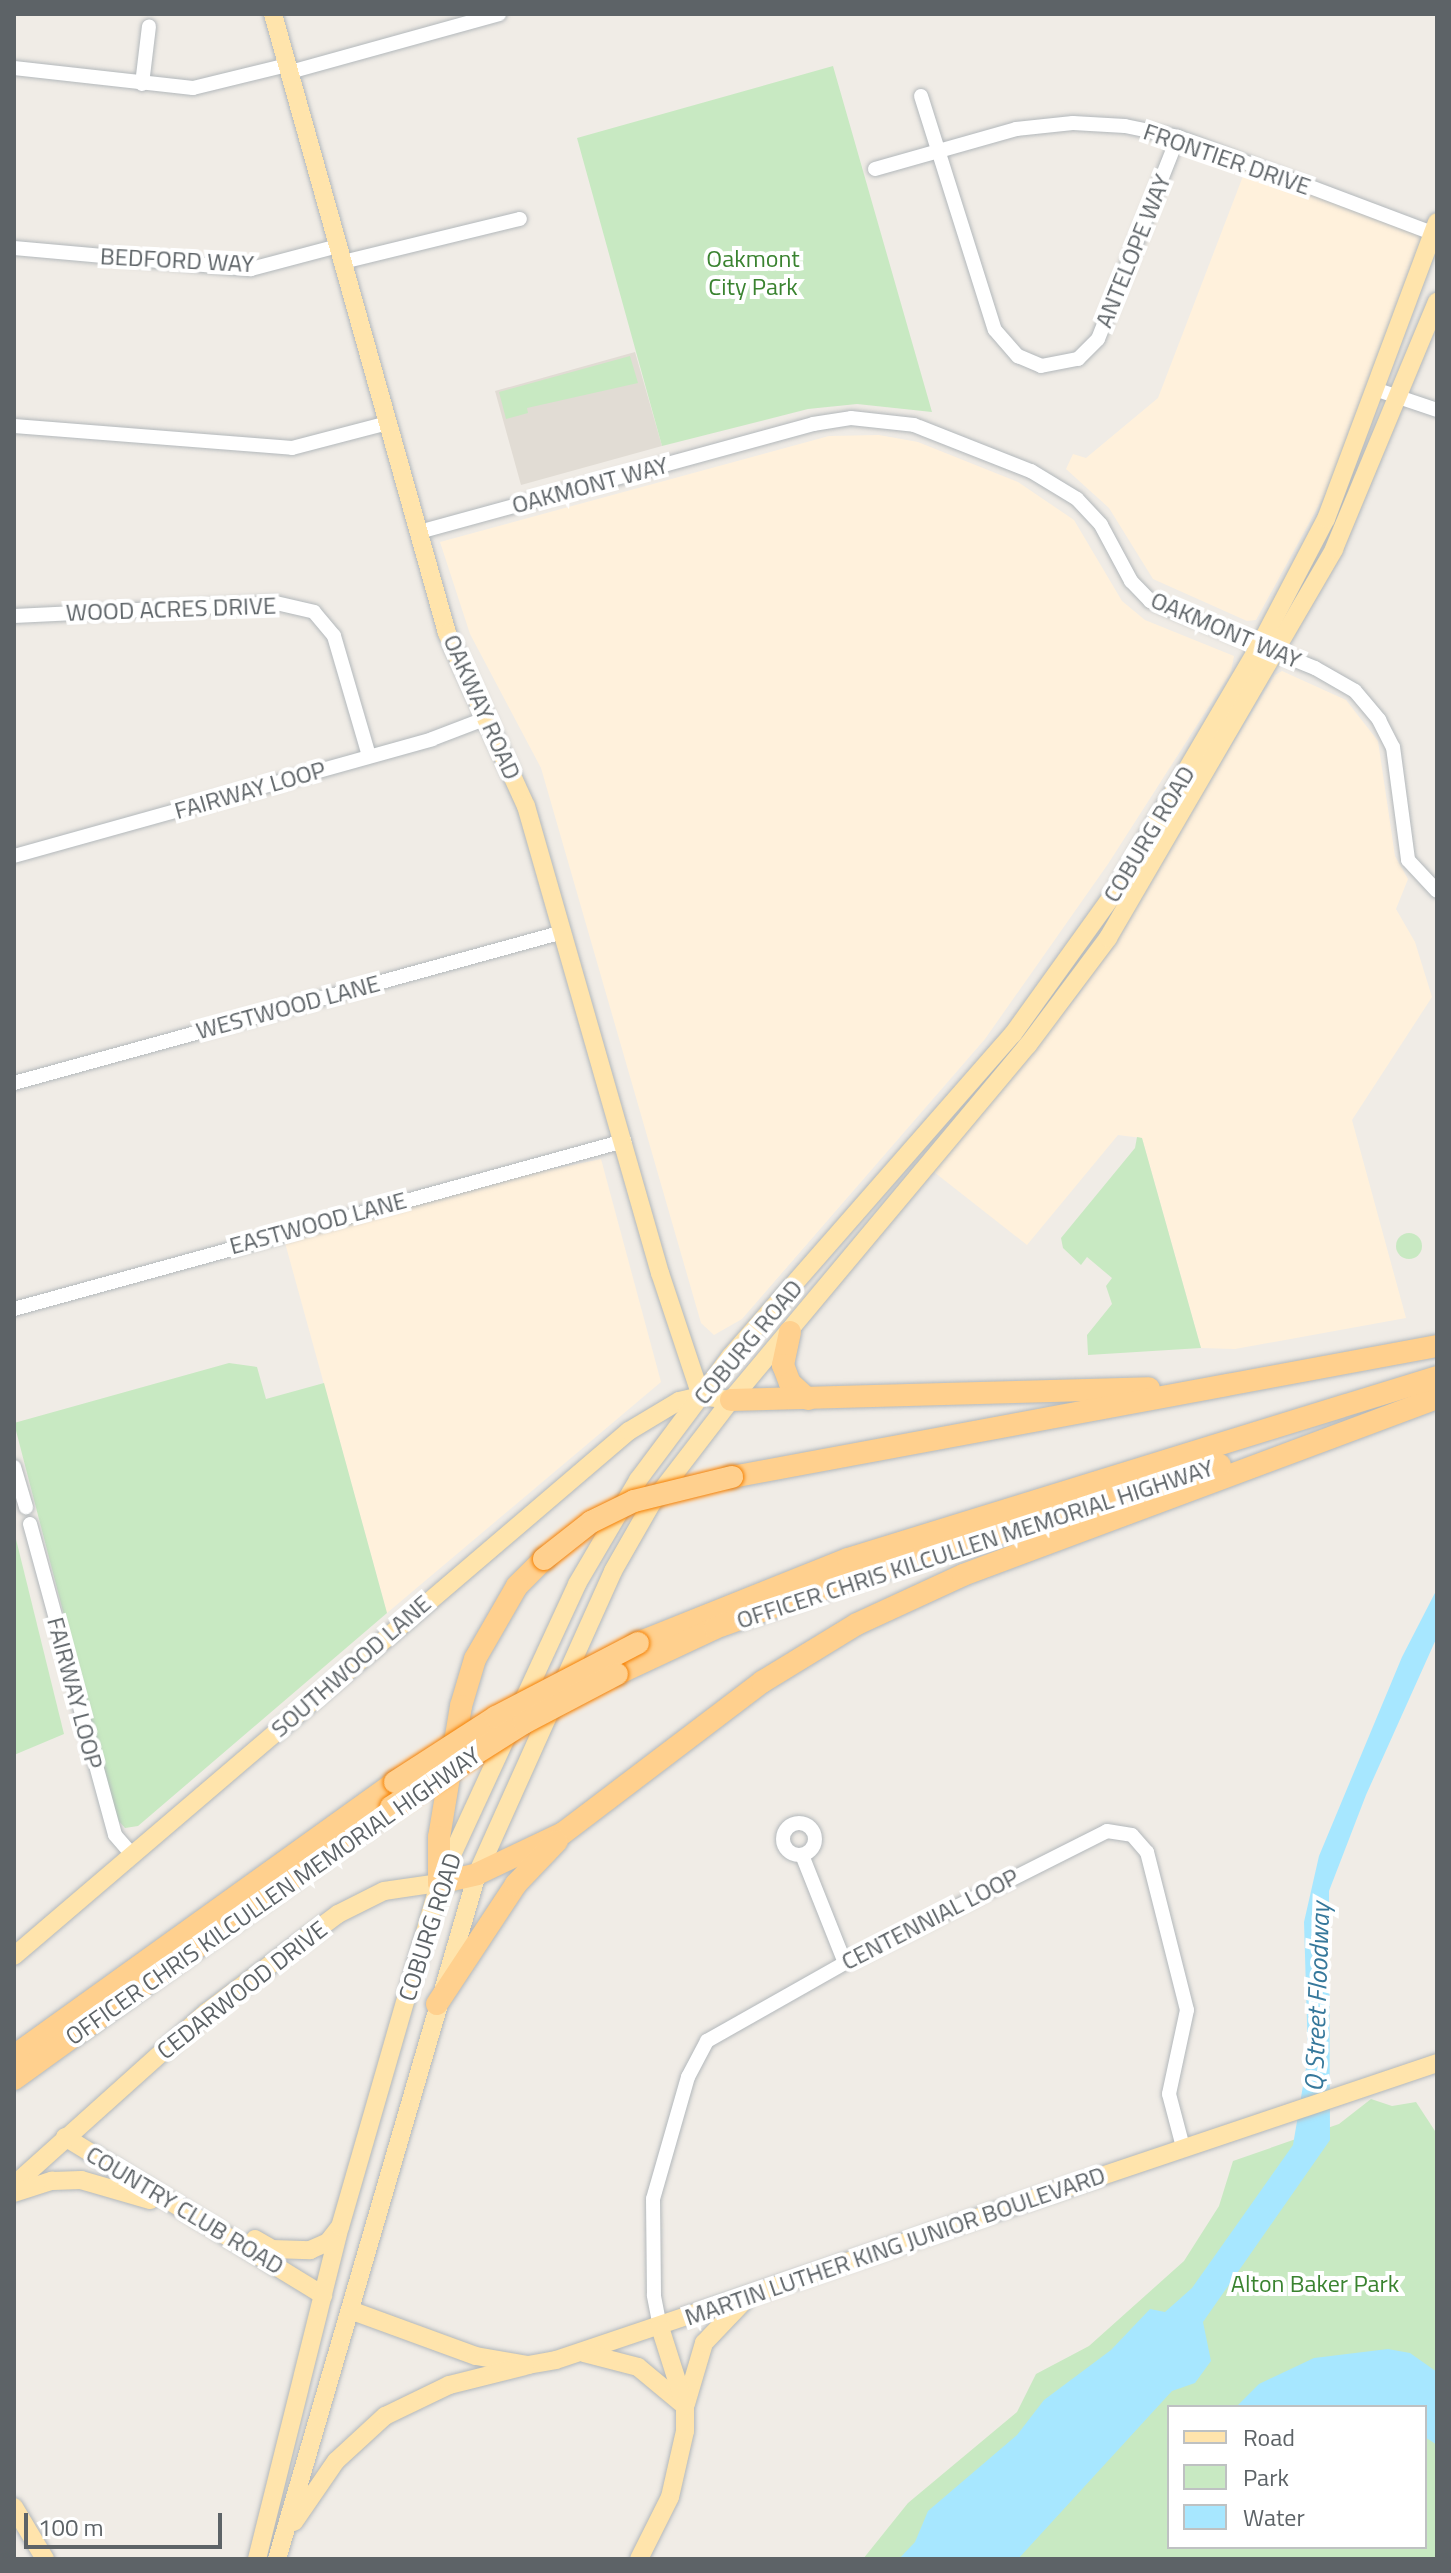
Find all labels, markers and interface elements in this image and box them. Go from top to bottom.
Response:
street label: FRONTIER DRIVE [1140,117,1314,201]
street label: ANTELOPE WAY [1089,170,1177,332]
street label: BEDFORD WAY [99,242,255,278]
park label: Oakmont City Park [706,245,800,301]
street label: OAKMONT WAY [509,450,671,520]
street label: OAKMONT WAY [1147,585,1305,675]
street label: WOOD ACRES DRIVE [65,591,277,627]
street label: OAKWAY ROAD [437,630,527,784]
street label: FAIRWAY LOOP [171,755,329,825]
street label: COBURG ROAD [1097,761,1201,907]
street label: WESTWOOD LANE [193,969,383,1045]
street label: EASTWOOD LANE [226,1186,410,1260]
street label: COBURG ROAD [688,1274,808,1410]
street label: OFFICER CHRIS KILCULLEN MEMORIAL HIGHWAY [733,1453,1217,1635]
street label: SOUTHWOOD LANE [265,1589,437,1743]
street label: FAIRWAY LOOP [41,1614,109,1772]
street label: OFFICER CHRIS KILCULLEN MEMORIAL HIGHWAY [60,1741,486,2051]
street label: COBURG ROAD [393,1849,467,2005]
street label: CENTENNIAL LOOP [837,1862,1023,1976]
water label: Q Street Floodway [1298,1902,1336,2092]
street label: CEDARWOOD DRIVE [151,1915,333,2065]
street label: COUNTRY CLUB ROAD [81,2140,289,2280]
street label: MARTIN LUTHER KING JUNIOR BOULEVARD [681,2160,1109,2332]
park label: Alton Baker Park [1231,2270,1399,2298]
legend [1167,2405,1427,2549]
text: Road [1243,2419,1295,2455]
text: Park [1243,2459,1289,2495]
scale bar [28,2497,226,2547]
text: Water [1243,2499,1305,2535]
text: 100 m [38,2509,104,2545]

